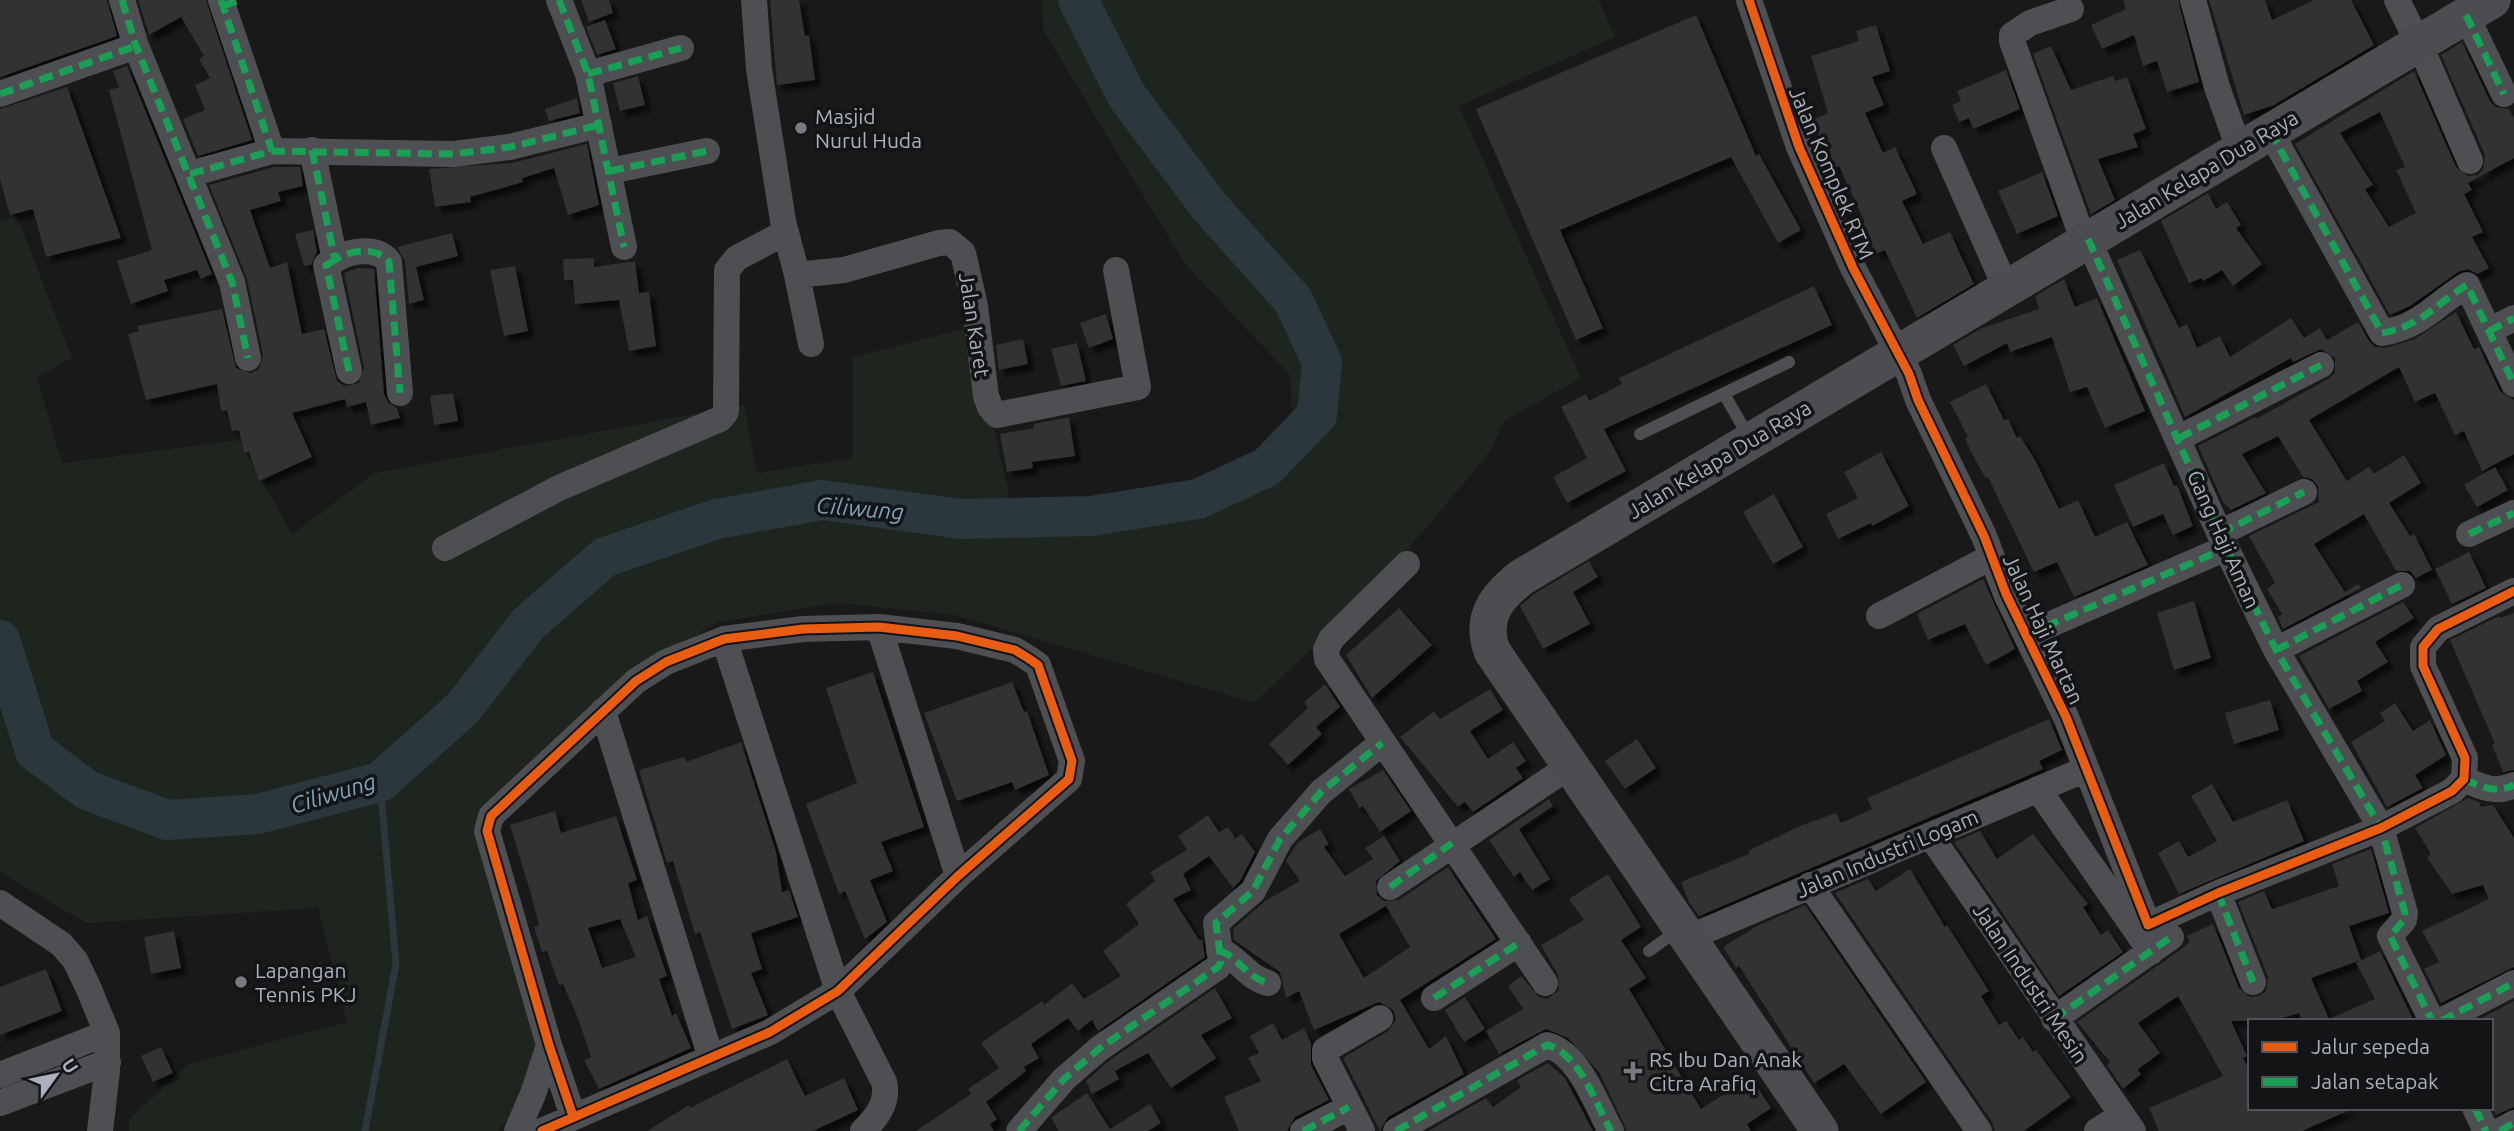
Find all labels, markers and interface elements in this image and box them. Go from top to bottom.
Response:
street label: Jalan Komplek RTM [1785,83,1879,263]
place label: Masjid Nurul Huda [815,104,922,152]
street label: Jalan Kelapa Dua Raya [2110,105,2302,233]
marker: Masjid Nurul Huda [793,120,809,136]
street label: Jalan Karet [955,271,995,379]
street label: Jalan Kelapa Dua Raya [1623,395,1815,523]
street label: Gang Haji Aman [2183,466,2265,612]
water label: Ciliwung [815,492,905,524]
street label: Jalan Haji Martan [1999,550,2089,708]
water label: Ciliwung [287,768,379,818]
street label: Jalan Industri Logam [1793,804,1981,902]
street label: Jalan Industri Mesin [1969,899,2093,1067]
place label: Lapangan Tennis PKJ [255,958,357,1006]
marker: Lapangan Tennis PKJ [233,974,249,990]
legend [2248,1019,2493,1110]
text: Jalur sepeda [2311,1034,2430,1058]
north arrow [21,1040,91,1110]
place label: RS Ibu Dan Anak Citra Arafiq [1649,1047,1802,1095]
text: U [57,1054,83,1077]
marker: RS Ibu Dan Anak Citra Arafiq [1623,1061,1643,1081]
text: Jalan setapak [2311,1069,2439,1093]

